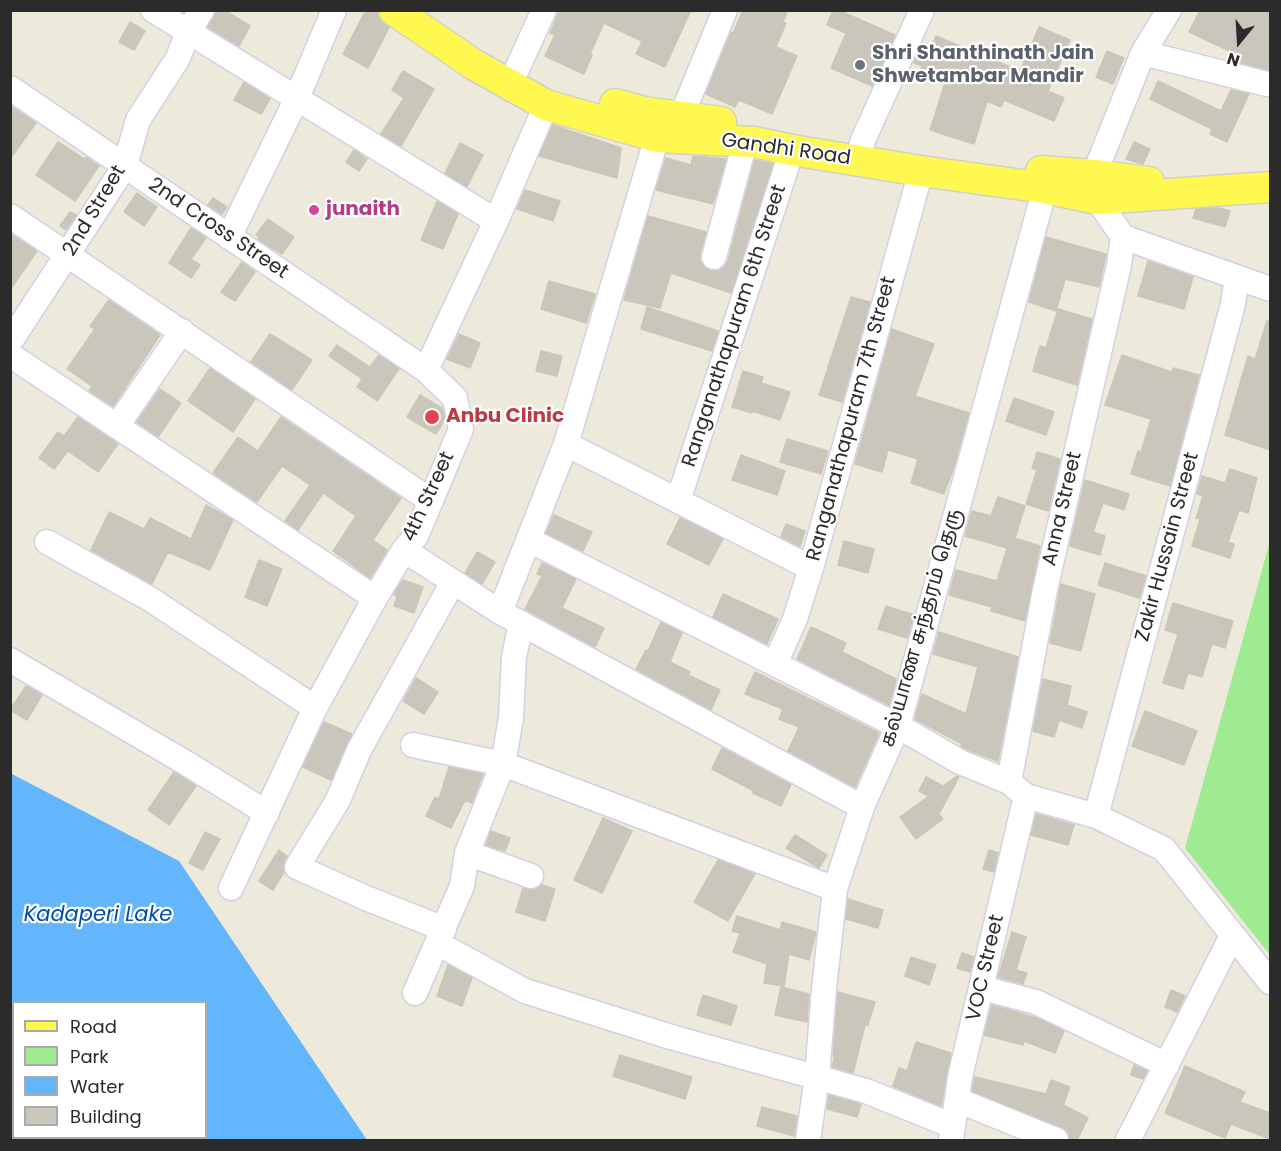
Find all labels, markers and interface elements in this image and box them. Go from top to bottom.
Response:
north arrow [1209,12,1269,72]
place label: Shri Shanthinath Jain Shwetambar Mandir [872,42,1094,89]
text: N [1224,47,1243,72]
marker: Shri Shanthinath Jain Shwetambar Mandir [853,58,867,72]
street label: Gandhi Road [720,129,852,171]
street label: 2nd Street [59,161,131,261]
street label: 2nd Cross Street [143,173,293,285]
street label: Ranganathapuram 6th Street [678,182,792,470]
place label: junaith [326,198,400,222]
marker: junaith [307,203,321,217]
street label: Ranganathapuram 7th Street [802,274,902,564]
place label: Anbu Clinic [446,405,564,429]
marker: Anbu Clinic [423,408,441,426]
street label: 4th Street [398,448,460,546]
street label: Anna Street [1038,450,1088,568]
street label: Zakir Hussain Street [1131,450,1205,644]
street label: கல்யாண சுந்தரம் தெரு [876,506,968,750]
water label: Kadaperi Lake [24,903,172,929]
street label: VOC Street [962,912,1010,1024]
legend [12,1001,207,1139]
text: Road [70,1014,117,1039]
text: Park [70,1044,109,1069]
text: Water [70,1074,124,1099]
text: Building [70,1104,142,1129]

